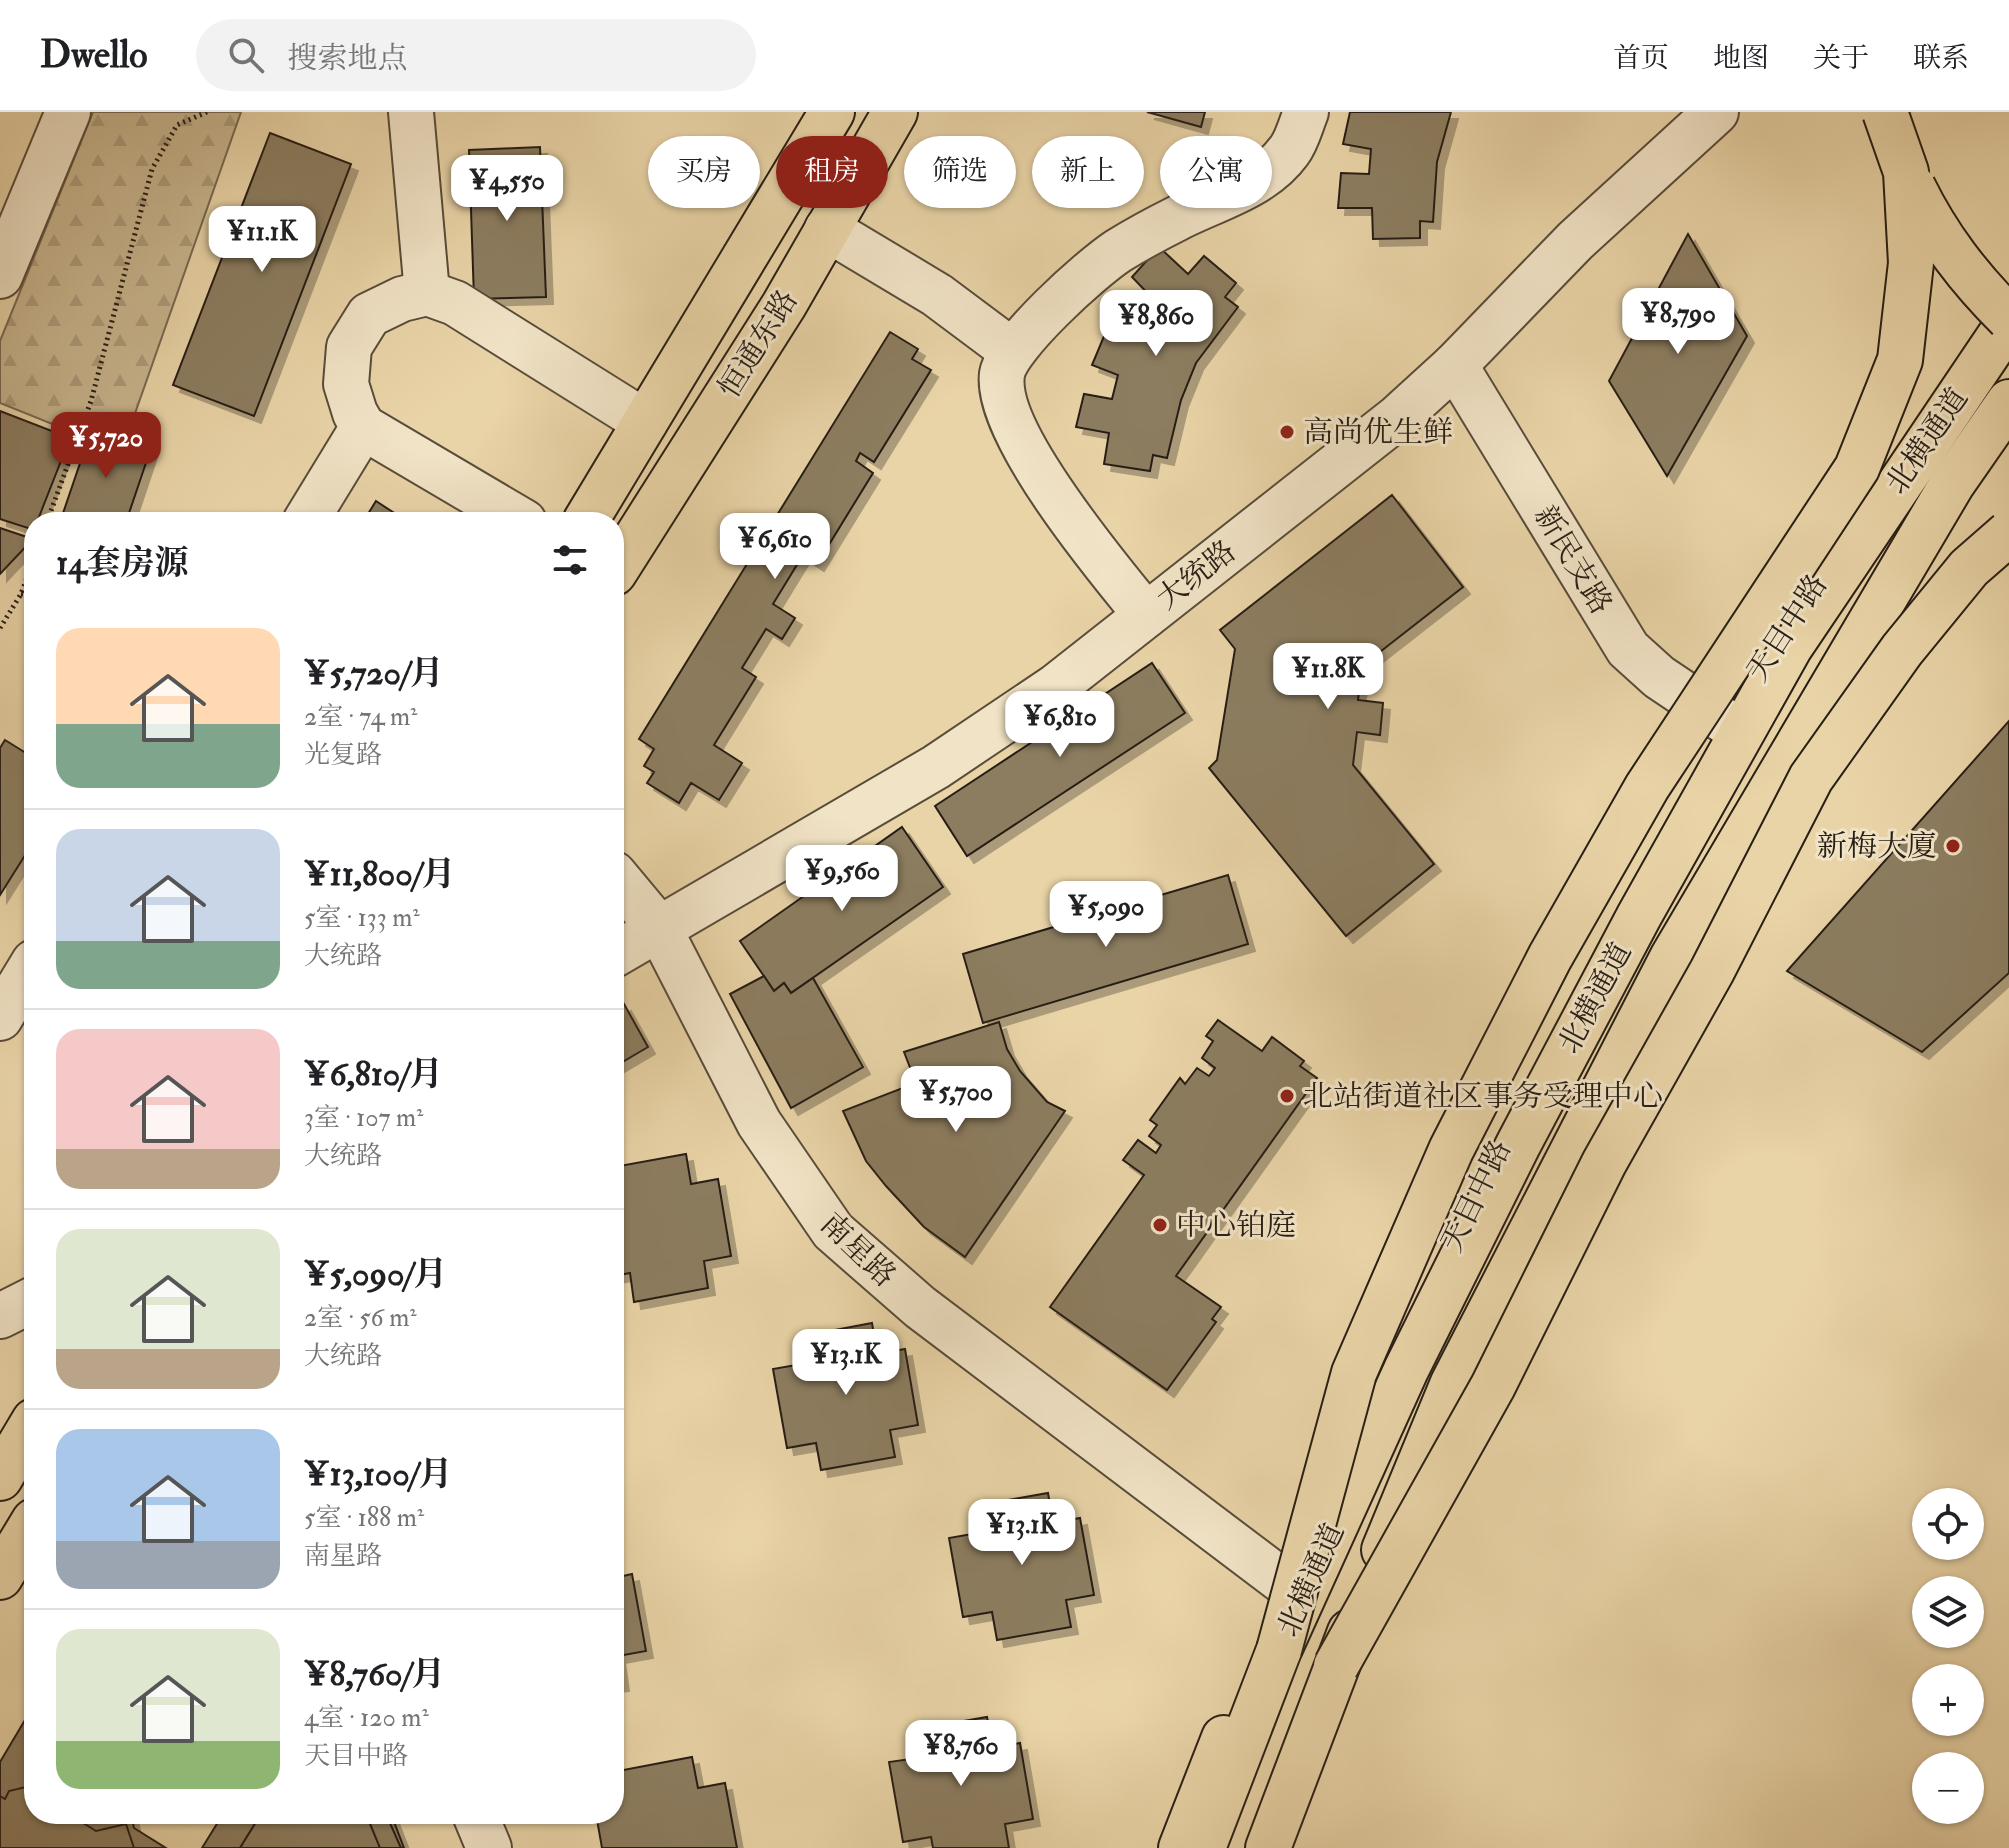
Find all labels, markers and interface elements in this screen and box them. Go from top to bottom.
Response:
search box [196,19,756,91]
text: Dwello [40,31,148,79]
icon: search [224,33,268,77]
text: 搜索地点 [288,40,408,77]
text: 首页 [1613,41,1669,76]
text: 地图 [1713,41,1769,76]
text: 关于 [1813,41,1869,76]
text: 联系 [1913,41,1969,76]
chip: 买房 [648,136,760,208]
chip: 租房 [776,136,888,208]
chip: 筛选 [904,136,1016,208]
chip: 新上 [1032,136,1144,208]
chip: 公寓 [1160,136,1272,208]
pin: ¥4,550 [442,155,572,223]
text: ¥4,550 [469,165,545,197]
pin: ¥11.1K [197,206,327,274]
text: ¥11.1K [227,216,297,248]
street label: 恒通东路 [711,283,805,405]
pin: ¥8,790 [1613,288,1743,356]
pin: ¥8,860 [1091,290,1221,358]
text: ¥8,790 [1640,298,1716,330]
text: ¥8,860 [1118,300,1194,332]
street label: 北横通道 [1878,381,1976,501]
pin: ¥5,720 [41,412,171,480]
place label: 高尚优生鲜 [1303,414,1453,451]
text: ¥5,720 [69,422,143,454]
marker: 高尚优生鲜 [1278,423,1296,441]
street label: 新民支路 [1526,499,1620,621]
pin: ¥6,610 [710,513,840,581]
text: ¥6,610 [738,523,812,555]
street label: 大统路 [1149,533,1243,617]
icon: filters [548,538,592,582]
text: 14套房源 [56,542,188,585]
street label: 天目中路 [1739,568,1835,688]
pin: ¥11.8K [1263,643,1393,711]
text: ¥5,720/月 [304,652,444,695]
text: ¥11.8K [1291,653,1365,685]
icon: home [120,660,216,756]
pin: ¥6,810 [995,691,1125,759]
text: 2室 · 74 m² [304,701,417,733]
text: ¥6,810 [1023,701,1097,733]
text: 光复路 [304,739,382,771]
place label: 新梅大廈 [1817,828,1937,865]
marker: 新梅大廈 [1944,837,1962,855]
pin: ¥9,560 [777,845,907,913]
text: ¥11,800/月 [304,853,456,896]
text: ¥9,560 [804,855,880,887]
icon: home [120,861,216,957]
pin: ¥5,090 [1041,881,1171,949]
text: ¥5,090 [1068,891,1144,923]
text: 5室 · 133 m² [304,902,420,934]
street label: 北横通道 [1550,936,1640,1060]
text: 大统路 [304,940,382,972]
text: ¥6,810/月 [304,1053,443,1096]
icon: home [120,1061,216,1157]
pin: ¥5,700 [891,1066,1021,1134]
text: ¥5,700 [919,1076,993,1108]
place label: 北站街道社区事务受理中心 [1303,1078,1663,1115]
marker: 北站街道社区事务受理中心 [1278,1087,1296,1105]
text: 3室 · 107 m² [304,1102,423,1134]
street label: 天目中路 [1433,1134,1519,1258]
text: 大统路 [304,1140,382,1172]
street label: 南星路 [813,1205,903,1295]
place label: 中心铂庭 [1176,1207,1296,1244]
marker: 中心铂庭 [1151,1216,1169,1234]
text: ¥5,090/月 [304,1253,447,1296]
icon: home [120,1261,216,1357]
text: 2室 · 56 m² [304,1302,417,1334]
pin: ¥13.1K [781,1329,911,1397]
text: ¥13.1K [810,1339,882,1371]
text: 大统路 [304,1340,382,1372]
text: ¥13,100/月 [304,1453,452,1496]
icon: home [120,1461,216,1557]
map controls [1912,1488,1984,1824]
button: locate [1912,1488,1984,1560]
pin: ¥13.1K [957,1499,1087,1567]
text: 5室 · 188 m² [304,1502,424,1534]
text: ¥13.1K [986,1509,1058,1541]
street label: 北横通道 [1270,1518,1352,1642]
text: 南星路 [304,1540,382,1572]
button: layers [1912,1576,1984,1648]
text: ¥8,760/月 [304,1653,445,1696]
icon: home [120,1661,216,1757]
button: + [1912,1664,1984,1736]
text: 4室 · 120 m² [304,1702,429,1734]
pin: ¥8,760 [896,1720,1026,1788]
text: ¥8,760 [923,1730,999,1762]
text: 天目中路 [304,1740,408,1772]
button: − [1912,1752,1984,1824]

